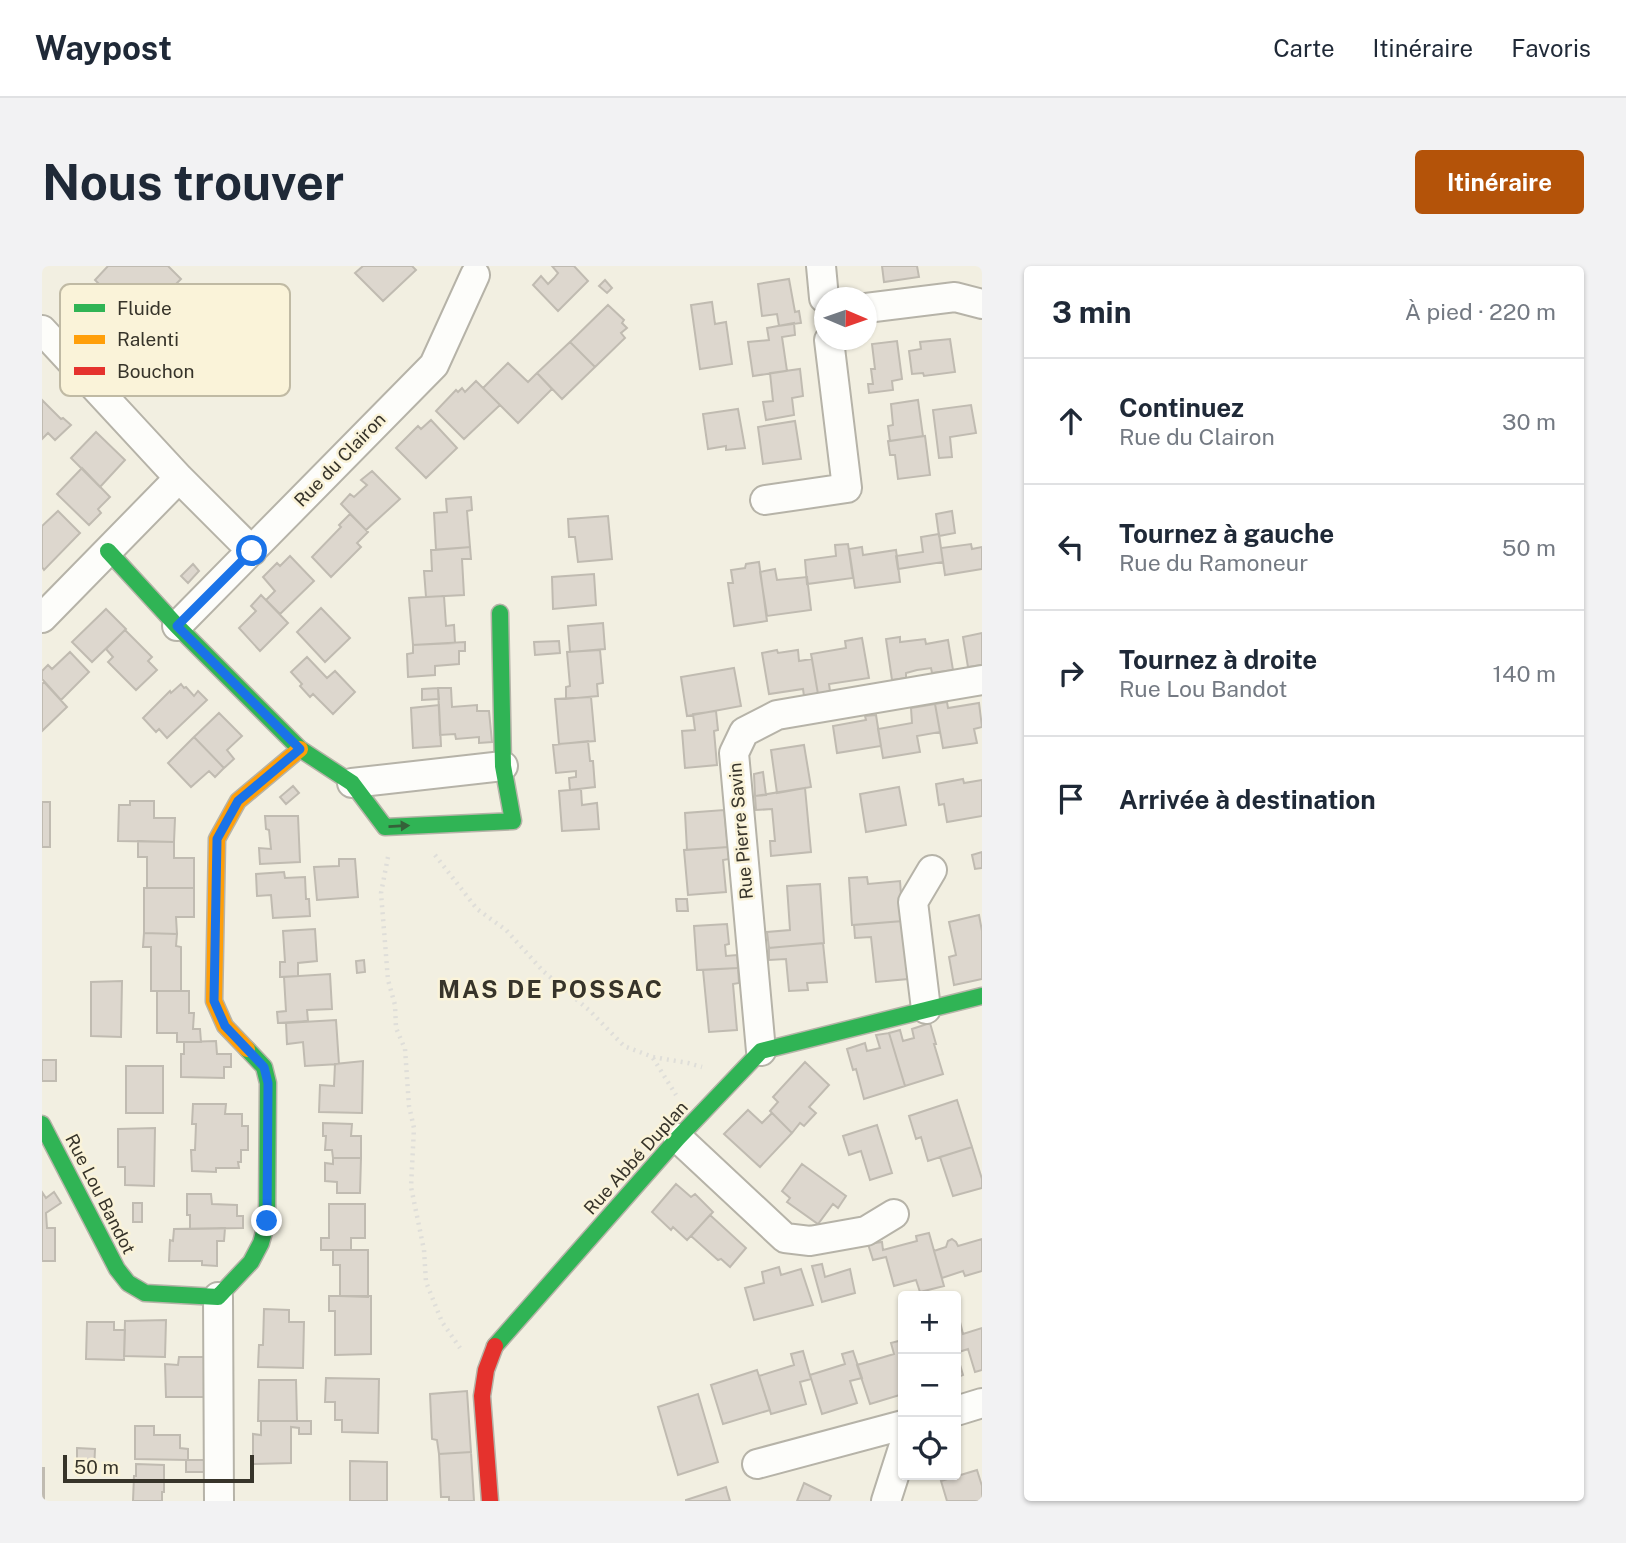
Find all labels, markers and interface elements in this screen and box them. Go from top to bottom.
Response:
text: Waypost [35,29,172,67]
text: Carte [1273,34,1335,62]
text: Itinéraire [1373,34,1473,62]
text: Favoris [1511,34,1591,62]
button: Itinéraire [1415,150,1584,214]
text: Nous trouver [42,153,344,211]
legend [60,284,290,396]
north arrow [814,287,877,350]
text: 3 min [1052,294,1131,330]
text: Fluide [117,297,172,319]
text: À pied · 220 m [1405,298,1556,325]
text: Ralenti [117,328,179,350]
text: Bouchon [117,360,194,382]
text: Continuez [1119,392,1244,423]
icon: ahead [1052,402,1090,440]
street label: Rue du Clairon [290,408,390,511]
text: 30 m [1502,408,1556,435]
text: Rue du Clairon [1119,423,1275,450]
text: Tournez à gauche [1119,518,1334,549]
icon: left [1052,528,1090,566]
text: 50 m [1502,534,1556,561]
route start [236,535,267,566]
text: Rue du Ramoneur [1119,549,1308,576]
text: Tournez à droite [1119,644,1317,675]
icon: right [1052,654,1090,692]
text: 140 m [1493,660,1556,687]
text: Rue Lou Bandot [1119,675,1287,702]
street label: Rue Pierre Savin [724,762,757,900]
icon: arrive [1052,780,1090,818]
text: Arrivée à destination [1119,784,1376,815]
one-way arrow [388,821,410,832]
district label: MAS DE POSSAC [438,975,664,1003]
street label: Rue Abbé Duplan [579,1097,692,1219]
street label: Rue Lou Bandot [61,1130,140,1257]
route end [251,1205,282,1236]
map controls [898,1291,961,1480]
button: + [898,1291,961,1354]
button: − [898,1354,961,1417]
button: locate [898,1417,961,1480]
scale bar [63,1452,254,1484]
text: 50 m [74,1456,119,1478]

